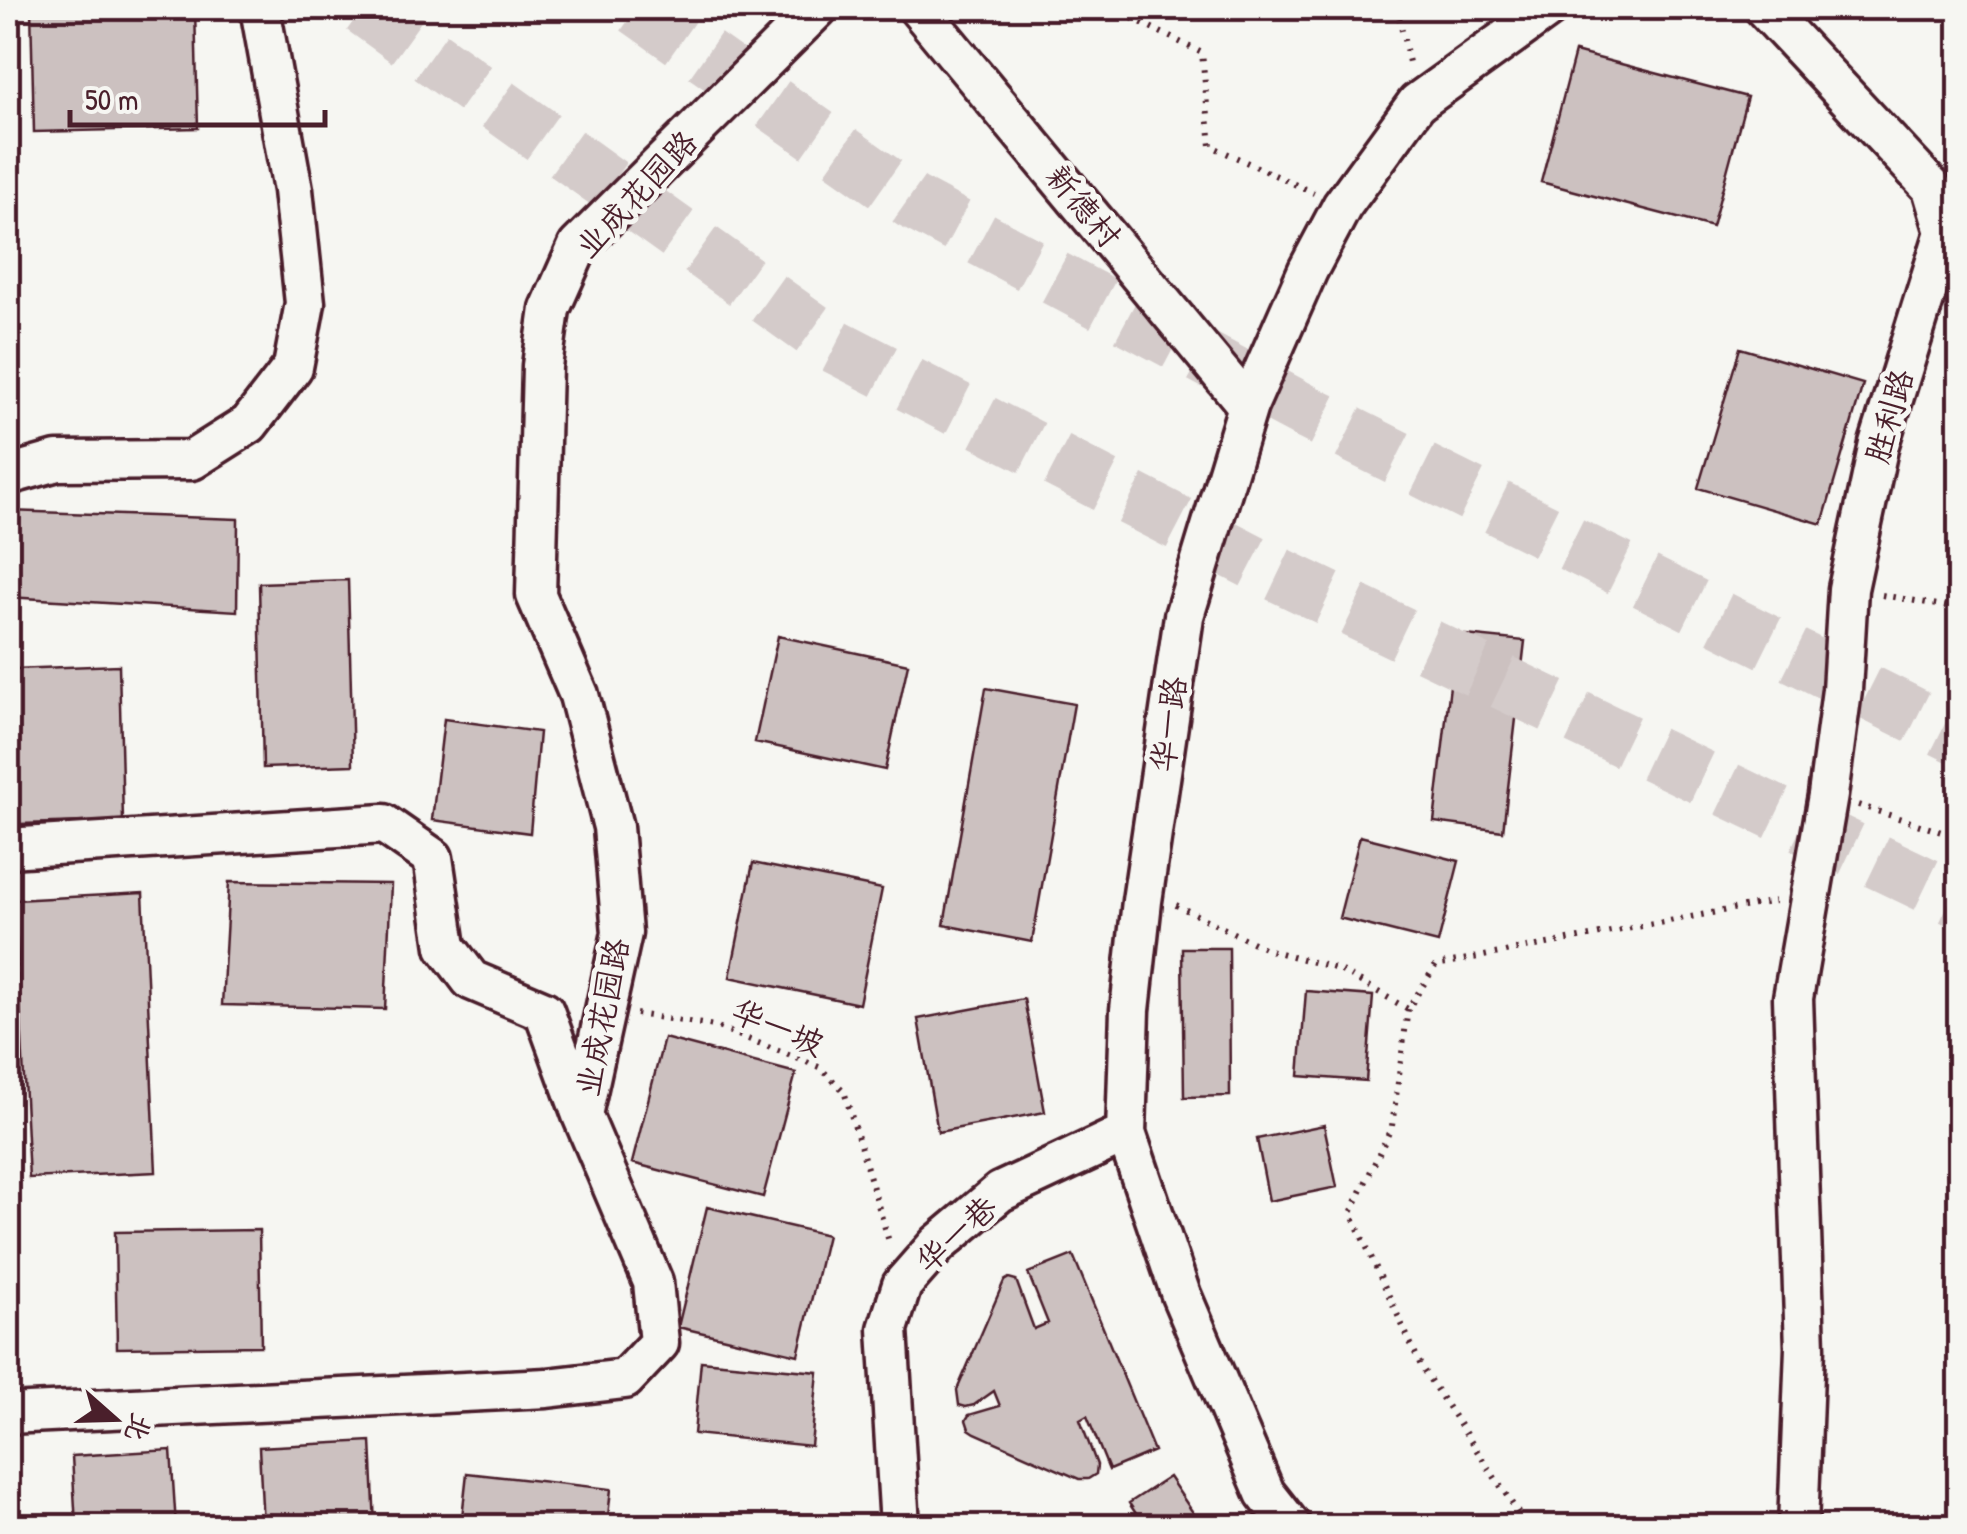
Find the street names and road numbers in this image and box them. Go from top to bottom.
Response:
street label: 业成花园路 [566,121,706,267]
street label: 新德村 [1037,155,1131,257]
street label: 胜利路 [1855,364,1923,468]
street label: 华一路 [1140,673,1196,775]
street label: 业成花园路 [566,934,638,1100]
street label: 华一坡 [725,988,831,1066]
street label: 华一巷 [906,1186,1006,1282]

